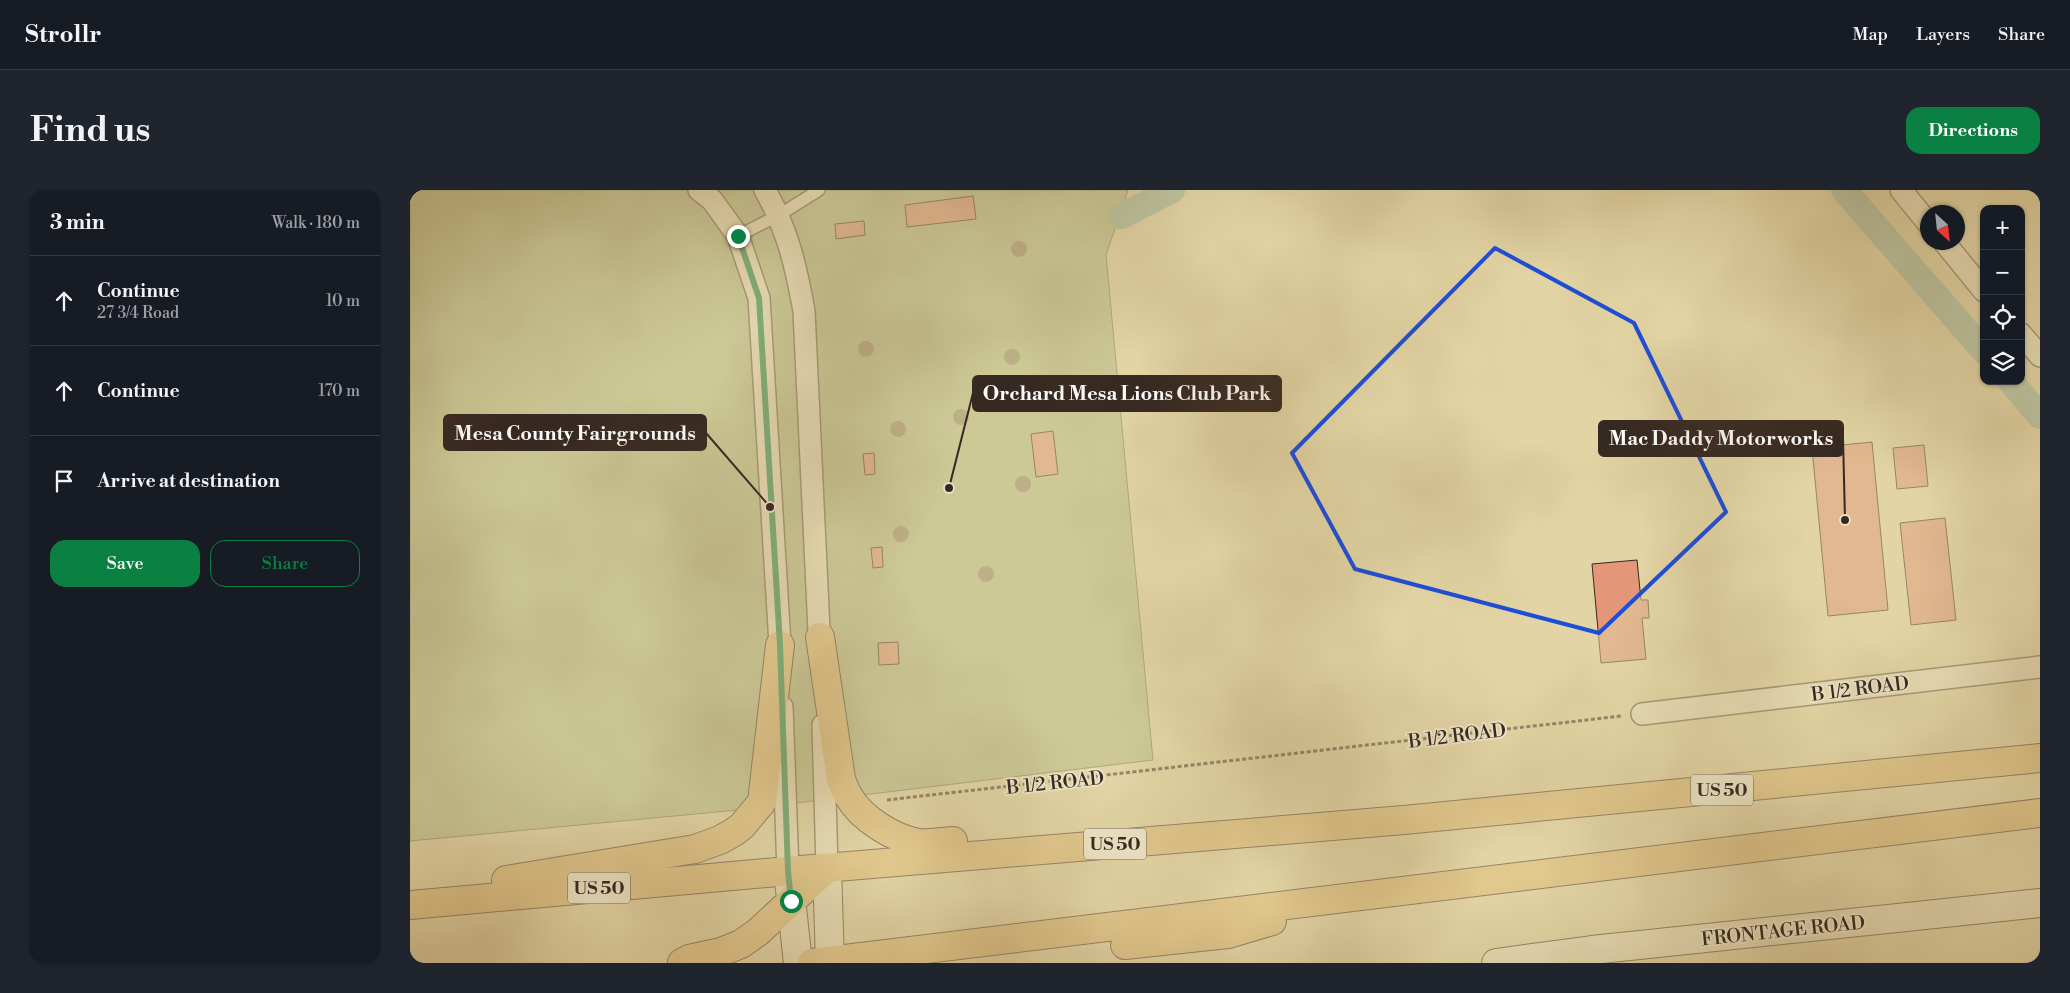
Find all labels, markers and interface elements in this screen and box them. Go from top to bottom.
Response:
text: Strollr [25,20,101,50]
text: Map [1853,23,1888,46]
text: Layers [1916,23,1970,46]
text: Share [1998,23,2045,46]
button: Directions [1906,107,2040,154]
text: Find us [30,109,150,152]
north arrow [1920,205,1965,250]
map controls [1980,205,2025,385]
button: + [1980,205,2025,250]
text: 3 min [50,210,105,236]
text: Walk · 180 m [272,213,360,233]
route end [727,225,750,248]
button: − [1980,250,2025,295]
text: Continue [97,279,180,303]
icon: ahead [50,287,78,315]
text: 10 m [326,291,360,311]
button: locate [1980,295,2025,340]
text: 27 3/4 Road [97,303,179,323]
button: layers [1980,340,2025,385]
callout: Orchard Mesa Lions Club Park [973,376,1281,411]
icon: ahead [50,377,78,405]
text: Continue [97,379,180,403]
text: 170 m [318,381,360,401]
text: Orchard Mesa Lions Club Park [983,382,1272,407]
callout: Mesa County Fairgrounds [444,415,706,450]
callout: Mac Daddy Motorworks [1599,421,1843,456]
text: Mesa County Fairgrounds [454,422,696,447]
text: Mac Daddy Motorworks [1609,427,1833,452]
icon: arrive [50,467,78,495]
text: Arrive at destination [97,469,280,493]
button: Save [50,540,200,587]
button: Share [210,540,360,587]
street label: B 1/2 ROAD [1809,671,1910,707]
street label: B 1/2 ROAD [1406,718,1507,754]
street label: B 1/2 ROAD [1004,766,1105,800]
road number: US 50 [1691,774,1753,806]
road number: US 50 [1084,829,1146,860]
road number: US 50 [568,872,630,904]
route start [780,890,803,913]
street label: FRONTAGE ROAD [1700,910,1866,952]

